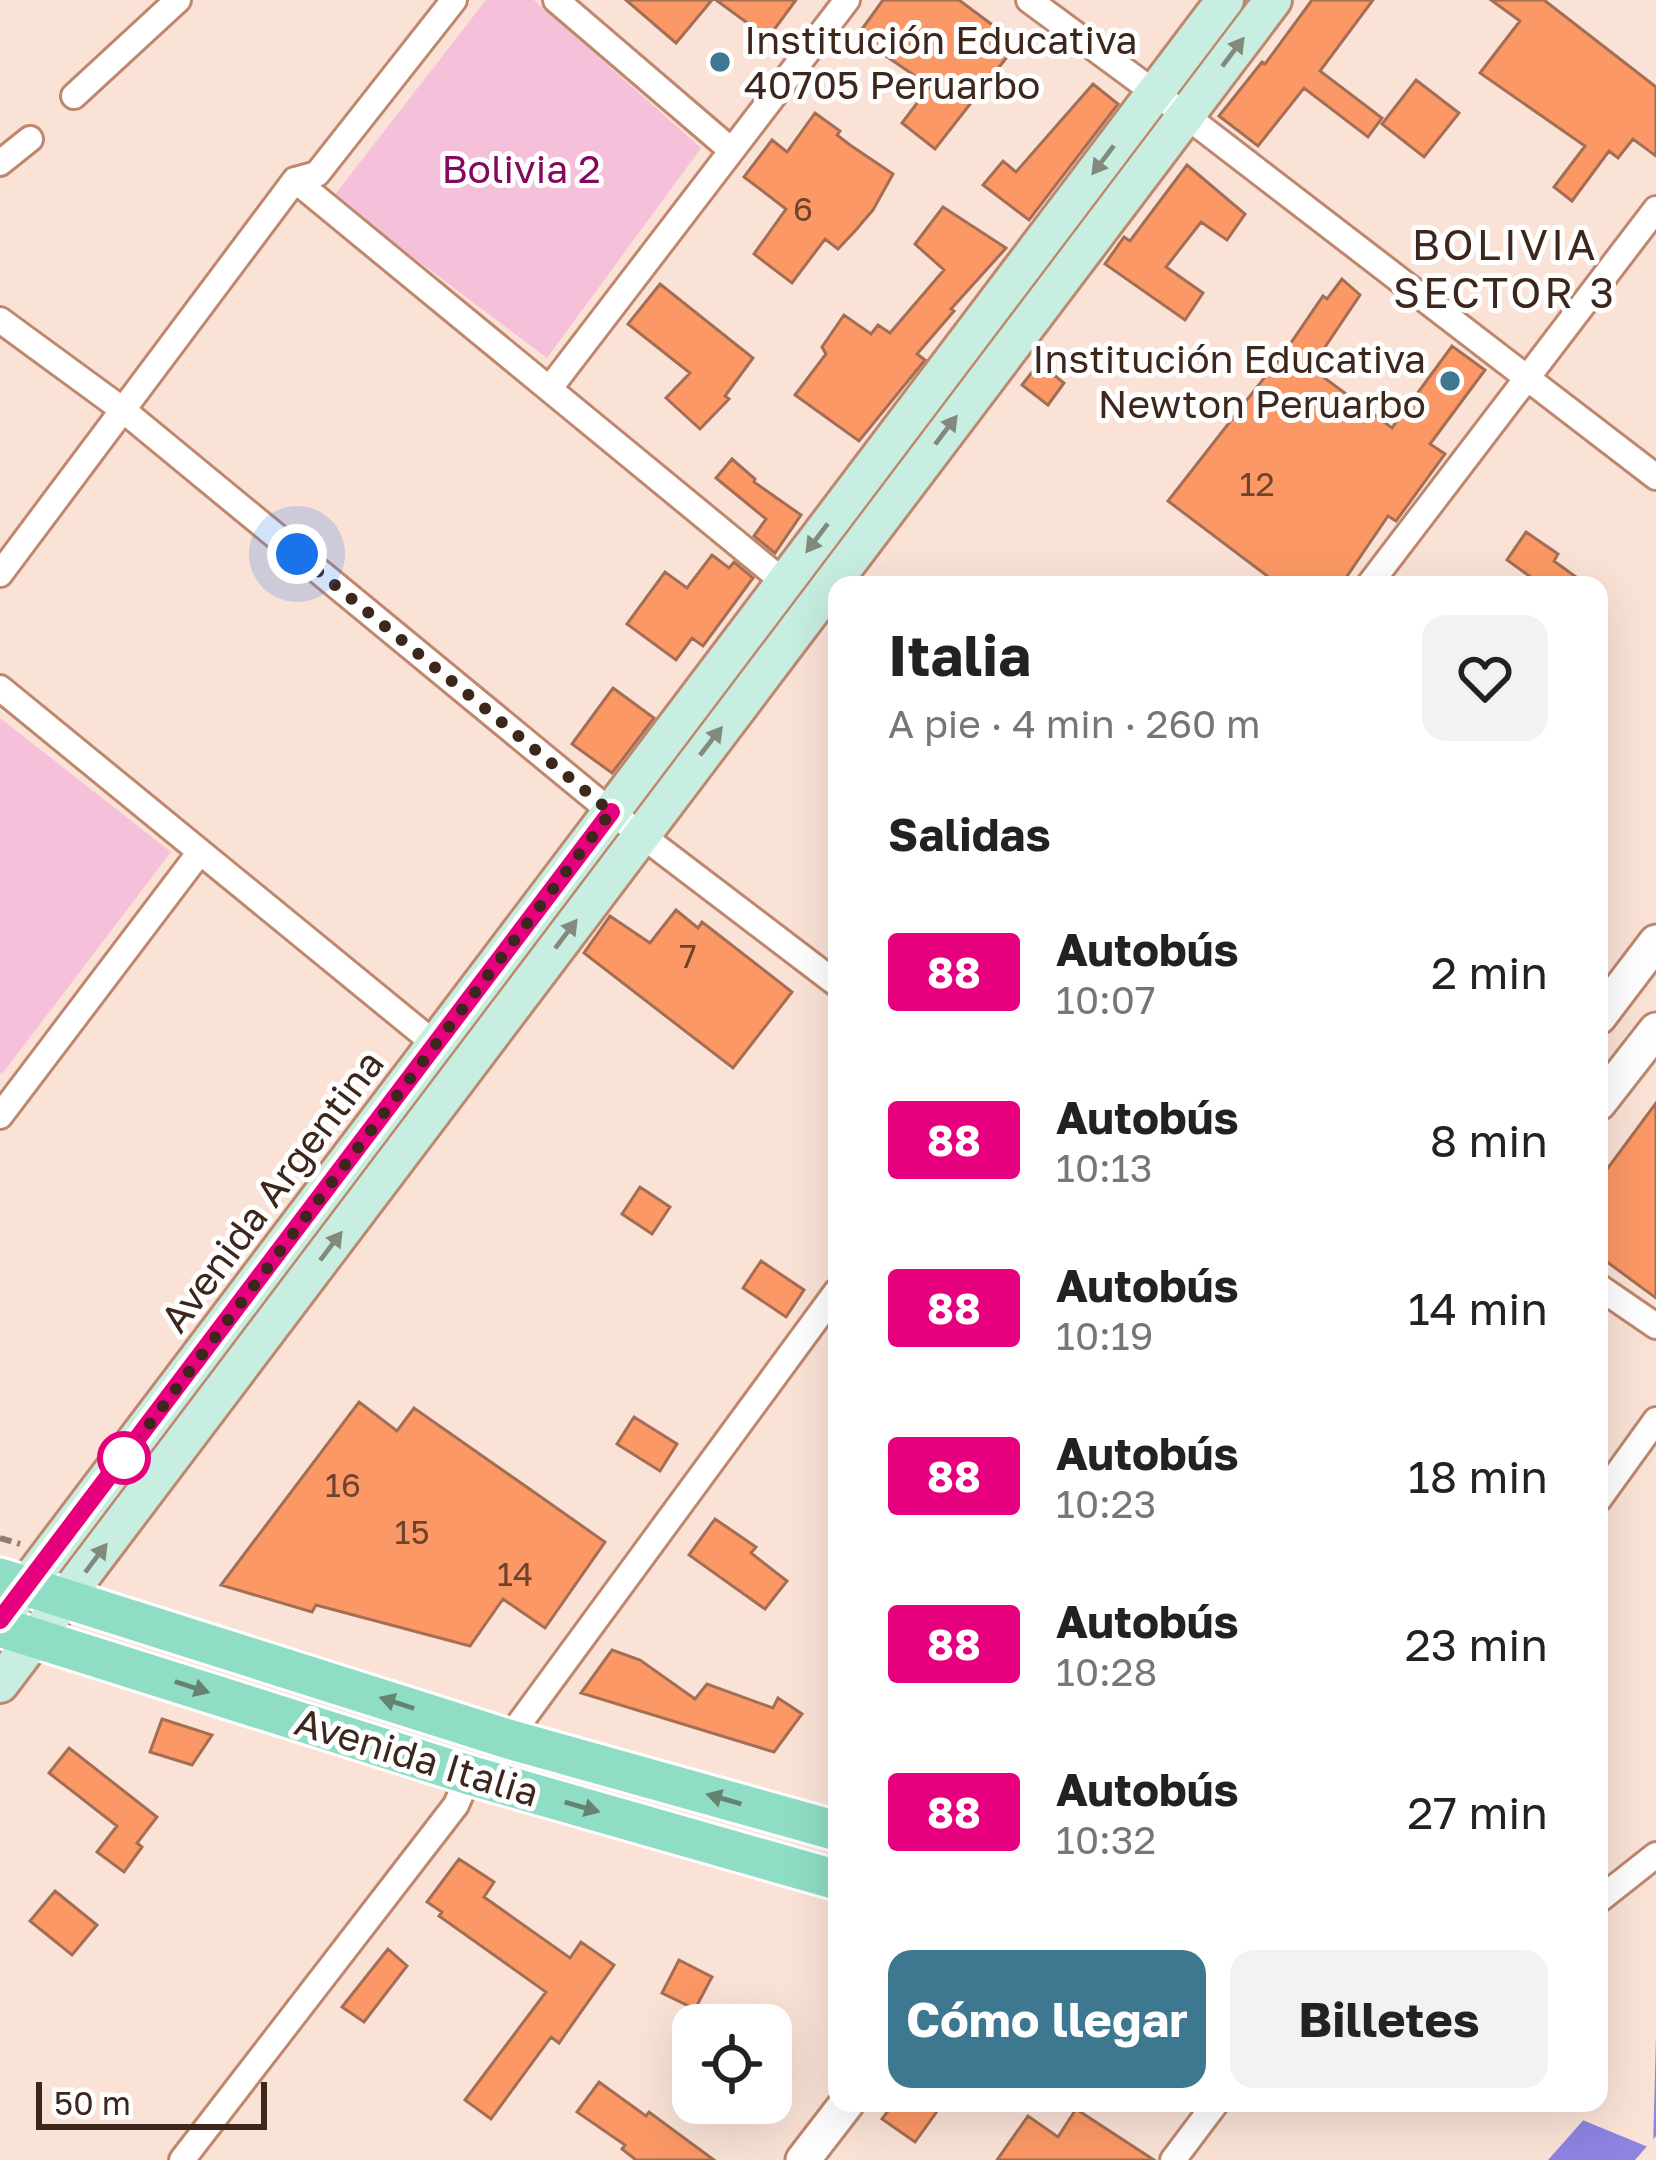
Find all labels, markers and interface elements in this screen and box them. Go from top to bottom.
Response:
place label: Institución Educativa 40705 Peruarbo [744,16,1138,108]
one-way arrow [1220,36,1245,68]
marker: Institución Educativa 40705 Peruarbo [707,49,733,75]
one-way arrow [1091,144,1116,176]
park label: Bolivia 2 [441,145,601,192]
house number: 6 [793,189,813,228]
district label: BOLIVIA SECTOR 3 [1393,219,1617,317]
place label: Institución Educativa Newton Peruarbo [1032,335,1426,427]
marker: Institución Educativa Newton Peruarbo [1437,368,1463,394]
one-way arrow [934,414,958,445]
house number: 12 [1239,464,1275,503]
one-way arrow [806,523,830,554]
your location [267,524,327,584]
button: heart [1422,615,1548,741]
text: Italia [888,620,1031,689]
text: A pie · 4 min · 260 m [888,700,1261,747]
one-way arrow [699,725,723,757]
text: Salidas [888,807,1051,861]
one-way arrow [553,919,577,950]
text: Autobús [1056,922,1239,976]
house number: 7 [679,936,697,975]
text: 2 min [1431,945,1548,999]
text: 88 [927,947,981,997]
text: 10:07 [1056,976,1156,1023]
street label: Avenida Argentina [150,1040,393,1341]
text: Autobús [1056,1090,1239,1144]
text: 8 min [1430,1113,1548,1167]
text: 88 [927,1115,981,1165]
text: 10:13 [1056,1144,1153,1191]
one-way arrow [319,1230,343,1262]
text: Autobús [1056,1258,1239,1312]
text: 14 min [1408,1281,1548,1335]
text: 88 [927,1283,981,1333]
text: 10:19 [1056,1312,1153,1359]
text: Autobús [1056,1426,1239,1480]
unlabelled marker [99,1433,149,1483]
text: 18 min [1408,1449,1548,1503]
text: 88 [927,1451,981,1501]
house number: 16 [325,1465,361,1504]
text: 10:23 [1056,1480,1156,1527]
house number: 15 [394,1512,430,1551]
one-way arrow [84,1542,108,1573]
house number: 14 [497,1554,533,1593]
text: Autobús [1056,1594,1239,1648]
text: 23 min [1405,1617,1548,1671]
text: 88 [927,1619,981,1669]
text: 10:28 [1056,1648,1157,1695]
one-way arrow [174,1678,211,1697]
one-way arrow [378,1693,415,1712]
street label: Avenida Italia [290,1697,545,1816]
text: Autobús [1056,1762,1239,1816]
text: 27 min [1407,1785,1548,1839]
text: 88 [927,1787,981,1837]
one-way arrow [706,1789,743,1808]
one-way arrow [564,1799,601,1818]
text: 10:32 [1056,1816,1156,1863]
button: Cómo llegar [888,1950,1206,2088]
button: Billetes [1230,1950,1548,2088]
map controls [672,2004,792,2124]
button: locate [672,2004,792,2124]
scale bar [36,2076,267,2129]
text: 50 m [54,2083,131,2122]

